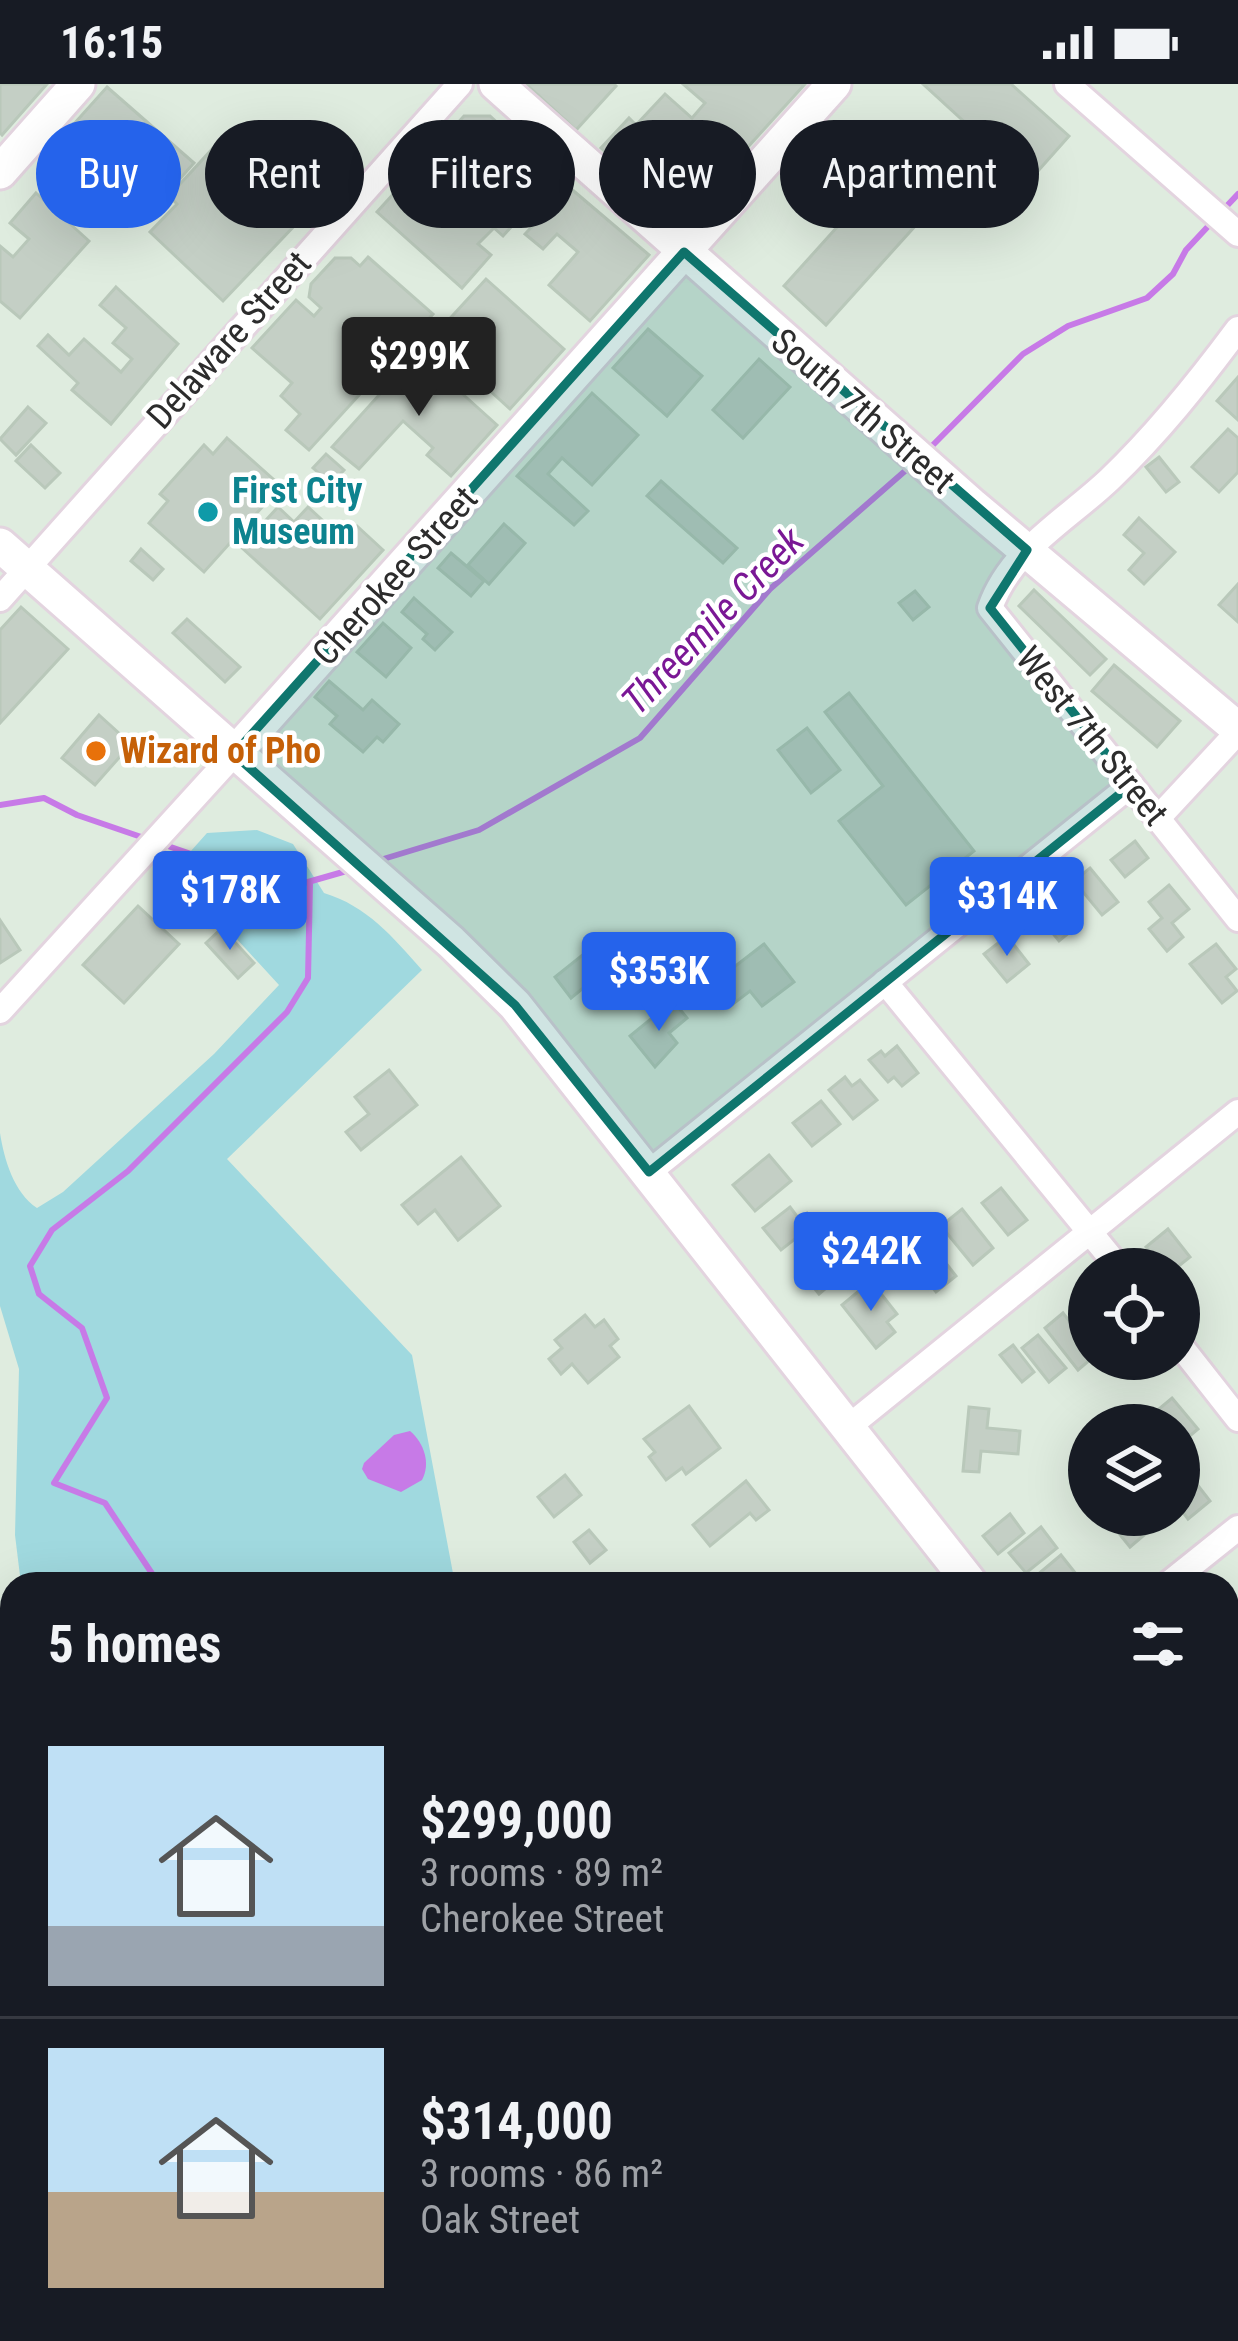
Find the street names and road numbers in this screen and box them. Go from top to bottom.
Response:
street label: Delaware Street [139,243,319,437]
street label: South 7th Street [763,320,963,502]
street label: Cherokee Street [304,478,486,674]
street label: West 7th Street [1007,638,1177,834]

